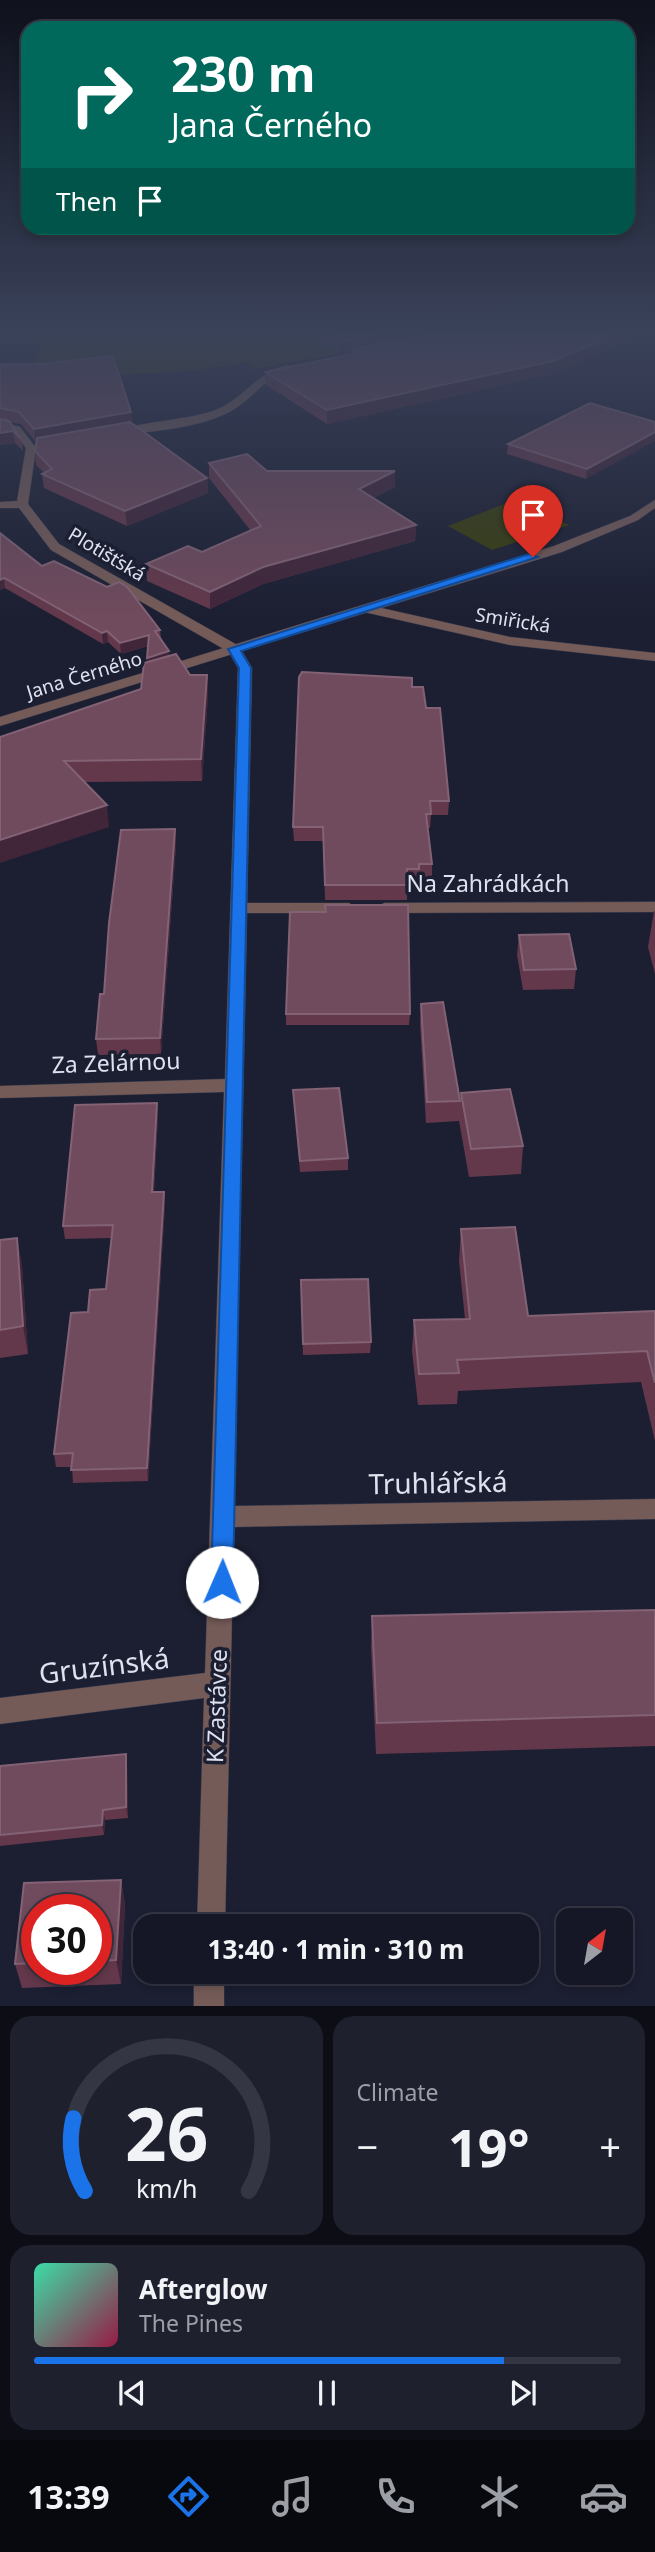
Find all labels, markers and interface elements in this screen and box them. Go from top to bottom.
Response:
text: 230 m [171,40,316,106]
icon: right [56,49,147,140]
text: Jana Černého [171,103,372,146]
icon: arrive [131,182,169,220]
text: Then [56,183,117,219]
pin [503,485,563,557]
icon: arrive [514,496,552,534]
street label: Plotišťská [64,521,150,587]
street label: Smiřická [474,601,552,639]
street label: Jana Černého [21,645,145,705]
street label: Na Zahrádkách [406,867,570,899]
street label: Za Zelárnou [51,1044,181,1080]
street label: Truhlářská [368,1462,508,1502]
position arrow [185,1545,259,1619]
street label: Gruzínská [37,1638,171,1692]
street label: K Zastávce [198,1648,234,1764]
speed limit sign: 30 [21,1894,112,1985]
north arrow [556,1908,634,1984]
map controls [556,1908,633,1985]
text: 13:40 · 1 min · 310 m [208,1931,464,1967]
text: Climate [357,2076,439,2108]
text: 26 [125,2084,208,2183]
text: 19° [448,2111,530,2182]
text: − [357,2120,378,2172]
text: + [599,2120,621,2172]
text: km/h [135,2171,197,2205]
text: Afterglow [139,2271,267,2307]
text: The Pines [139,2307,243,2339]
icon: previous [113,2374,151,2412]
icon: pause [308,2374,346,2412]
icon: next [504,2374,542,2412]
icon: directions [164,2472,213,2521]
icon: music [268,2472,317,2521]
icon: phone [371,2472,420,2521]
icon: climate [475,2472,524,2521]
icon: car [579,2472,628,2521]
text: 13:39 [27,2475,110,2518]

